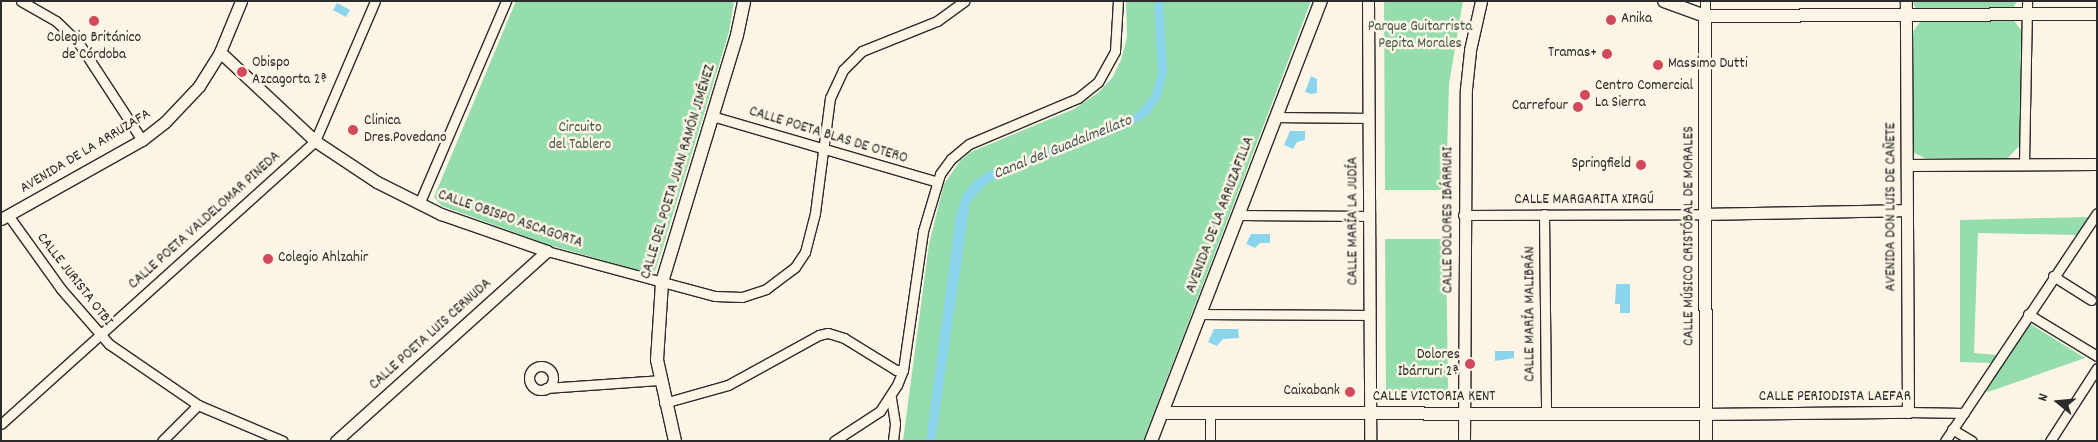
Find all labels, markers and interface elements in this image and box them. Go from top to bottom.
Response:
place label: Anika [1621,11,1652,29]
marker: Anika [1605,14,1617,26]
marker: Colegio Británico de Córdoba [88,15,100,27]
park label: Parque Guitarrista Pepita Morales [1368,18,1472,53]
place label: Colegio Británico de Córdoba [47,29,141,64]
place label: Tramas+ [1548,45,1597,63]
marker: Tramas+ [1601,48,1613,60]
place label: Obispo Azcagorta 2ª [252,54,328,89]
place label: Massimo Dutti [1668,56,1748,74]
marker: Massimo Dutti [1652,59,1664,71]
street label: CALLE DEL POETA JUAN RAMÓN JIMÉNEZ [638,62,720,282]
marker: Obispo Azcagorta 2ª [236,66,248,78]
place label: Centro Comercial La Sierra [1595,77,1693,112]
marker: Centro Comercial La Sierra [1579,89,1591,101]
place label: Carrefour [1512,98,1568,116]
marker: Carrefour [1572,101,1584,113]
street label: CALLE POETA BLAS DE OTERO [747,103,909,169]
street label: AVENIDA DE LA ARRUZAFA [17,106,155,198]
place label: Clinica Dres.Povedano [364,112,447,147]
water label: Canal del Guadalmellato [991,112,1135,184]
park label: Circuito del Tablero [549,119,611,154]
street label: AVENIDA DON LUIS DE CAÑETE [1883,122,1901,292]
marker: Clinica Dres.Povedano [346,123,360,137]
street label: CALLE MÚSICO CRISTÓBAL DE MORALES [1681,126,1699,346]
street label: AVENIDA DE LA ARRUZAFILLA [1183,134,1259,296]
street label: CALLE DOLORES IBÁRRURI [1440,147,1458,293]
street label: CALLE POETA VALDELOMAR PINEDA [125,148,285,294]
place label: Springfield [1572,156,1631,174]
street label: CALLE MARÍA LA JUDÍA [1345,157,1363,285]
marker: Springfield [1635,159,1647,171]
street label: CALLE OBISPO ASCAGORTA [435,187,585,253]
street label: CALLE MARGARITA XIRGÚ [1514,192,1654,210]
street label: CALLE JURISTA OTBI [32,230,116,330]
street label: CALLE MARÍA MALIBRÁN [1522,246,1540,382]
place label: Colegio Ahlzahir [278,250,368,268]
marker: Colegio Ahlzahir [262,253,274,265]
street label: CALLE POETA LUIS CERNUDA [366,275,496,395]
place label: Dolores Ibárruri 2ª [1398,346,1460,381]
marker: Dolores Ibárruri 2ª [1464,358,1476,370]
north arrow [2033,377,2083,427]
place label: Caixabank [1284,383,1340,401]
marker: Caixabank [1344,386,1356,398]
street label: CALLE VICTORIA KENT [1373,389,1495,407]
street label: CALLE PERIODISTA LAEFAR [1759,389,1911,407]
text: N [2033,391,2054,404]

